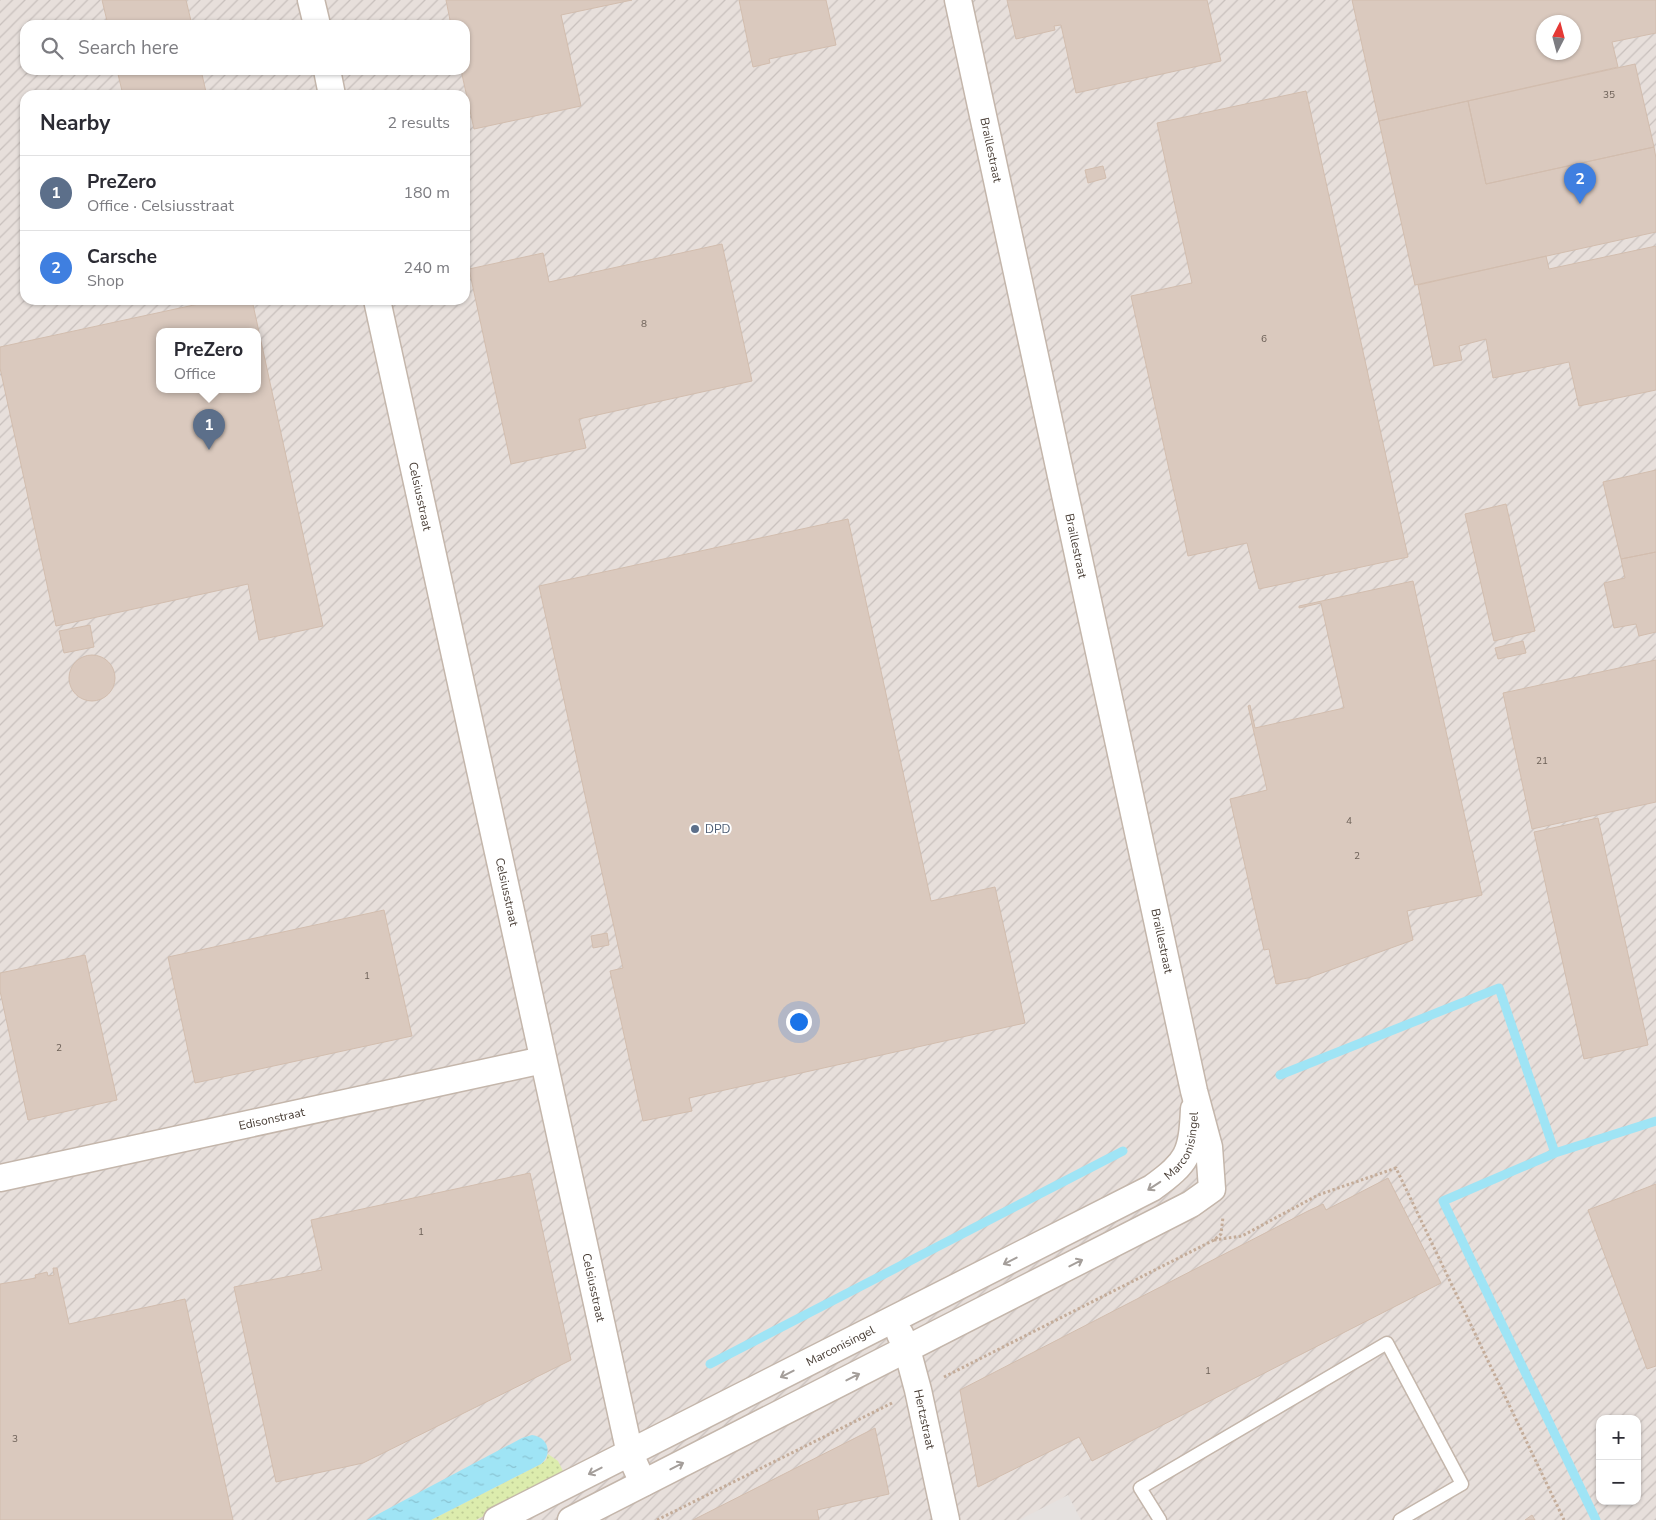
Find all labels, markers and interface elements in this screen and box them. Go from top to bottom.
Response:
north arrow [1536,15,1581,60]
search box [20,20,470,75]
icon: search [38,34,66,62]
text: Search here [78,35,179,61]
house number: 35 [1603,88,1615,102]
text: Nearby [40,109,110,137]
text: 2 results [388,112,450,134]
street label: Braillestraat [976,116,1006,185]
pin: 2 [1564,163,1596,204]
text: PreZero [87,169,157,195]
text: 1 [51,182,61,204]
text: 180 m [403,182,450,204]
text: Office · Celsiusstraat [87,195,234,217]
text: Carsche [87,244,157,270]
text: 2 [51,257,61,279]
text: 240 m [403,257,450,279]
text: Shop [87,270,124,292]
house number: 8 [641,317,647,331]
popup [156,328,261,393]
house number: 6 [1261,332,1267,346]
text: PreZero [174,337,243,363]
text: Office [174,363,216,385]
pin: 1 [193,409,225,450]
street label: Celsiusstraat [405,461,435,533]
street label: Braillestraat [1061,512,1091,581]
house number: 21 [1536,754,1548,768]
house number: 4 [1346,814,1352,828]
place label: DPD [705,821,731,837]
marker: DPD [689,823,701,835]
house number: 2 [1354,849,1360,863]
street label: Celsiusstraat [491,856,522,929]
street label: Braillestraat [1147,907,1177,976]
house number: 1 [364,969,370,983]
your location [786,1009,812,1035]
house number: 2 [56,1041,62,1055]
street label: Edisonstraat [237,1104,307,1134]
street label: Marconisingel [1161,1111,1202,1184]
one-way arrow [1147,1181,1161,1191]
house number: 1 [418,1225,424,1239]
street label: Celsiusstraat [578,1252,609,1324]
one-way arrow [1002,1256,1017,1266]
one-way arrow [1068,1258,1083,1267]
street label: Marconisingel [803,1322,878,1370]
house number: 1 [1205,1364,1211,1378]
one-way arrow [779,1369,794,1379]
one-way arrow [846,1372,861,1382]
street label: Hertzstraat [910,1388,939,1452]
map controls [1596,1415,1641,1505]
button: + [1596,1415,1641,1460]
house number: 3 [12,1432,18,1446]
button: − [1596,1460,1641,1505]
one-way arrow [670,1461,685,1471]
one-way arrow [587,1466,602,1476]

